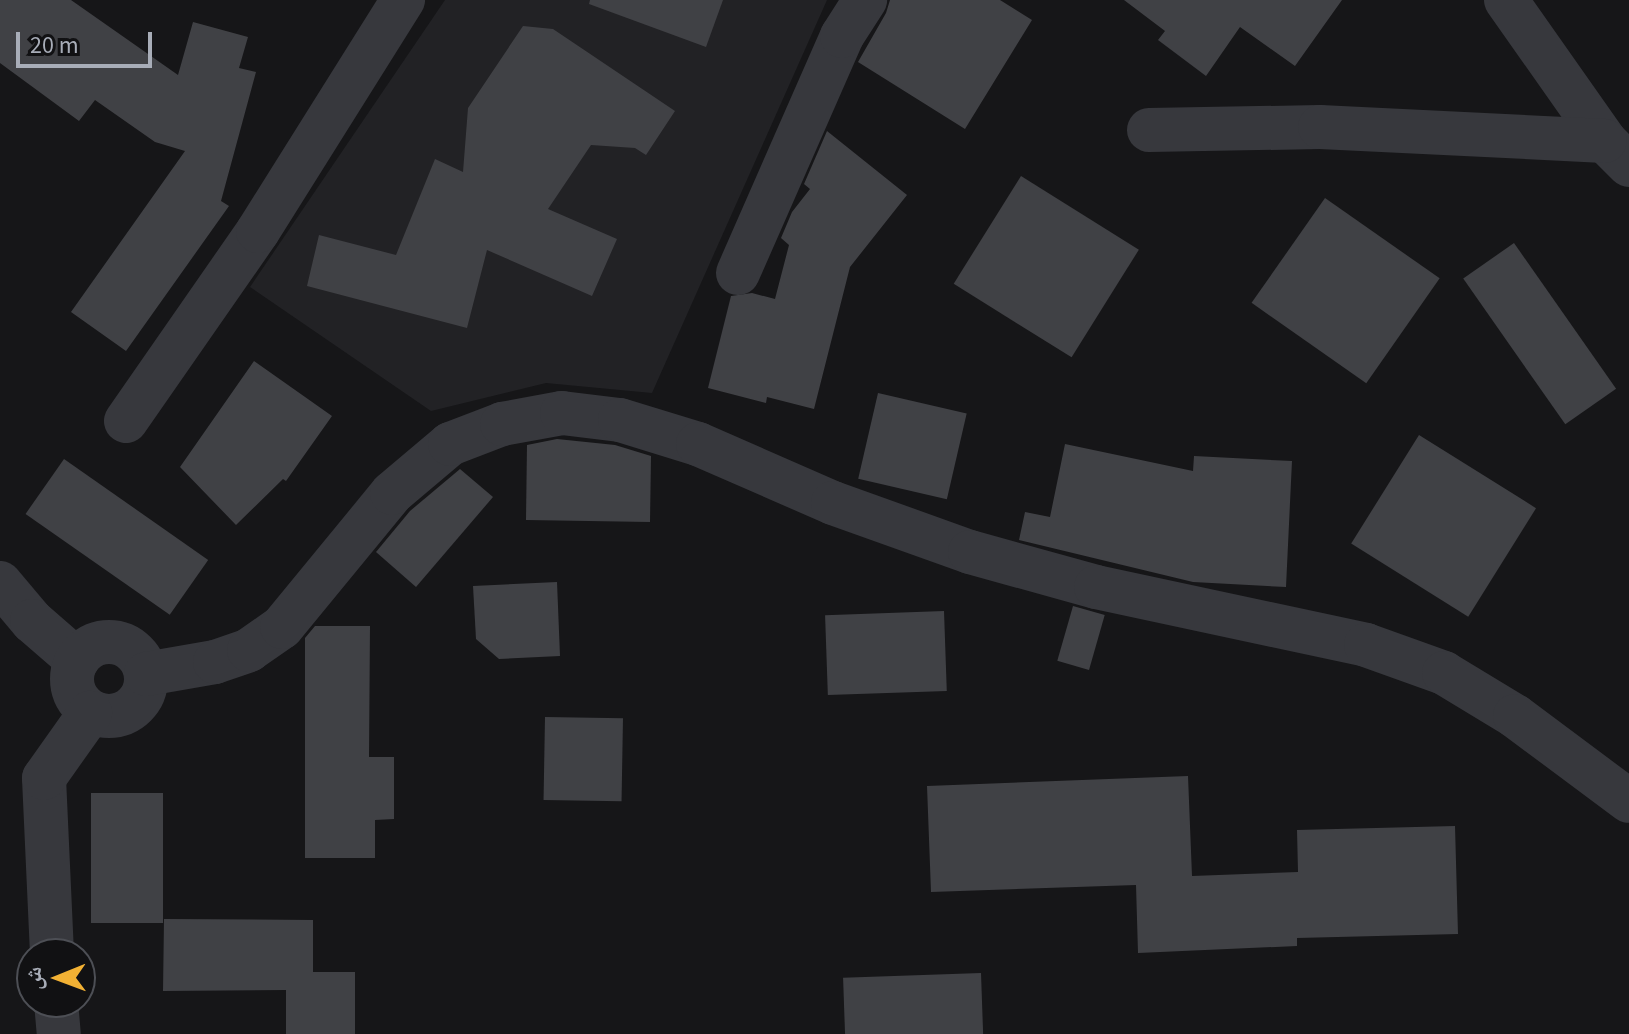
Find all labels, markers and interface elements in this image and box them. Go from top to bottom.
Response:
scale bar [20,16,156,66]
text: 20 m [30,28,79,63]
north arrow [16,938,96,1018]
text: ش [18,966,50,990]

